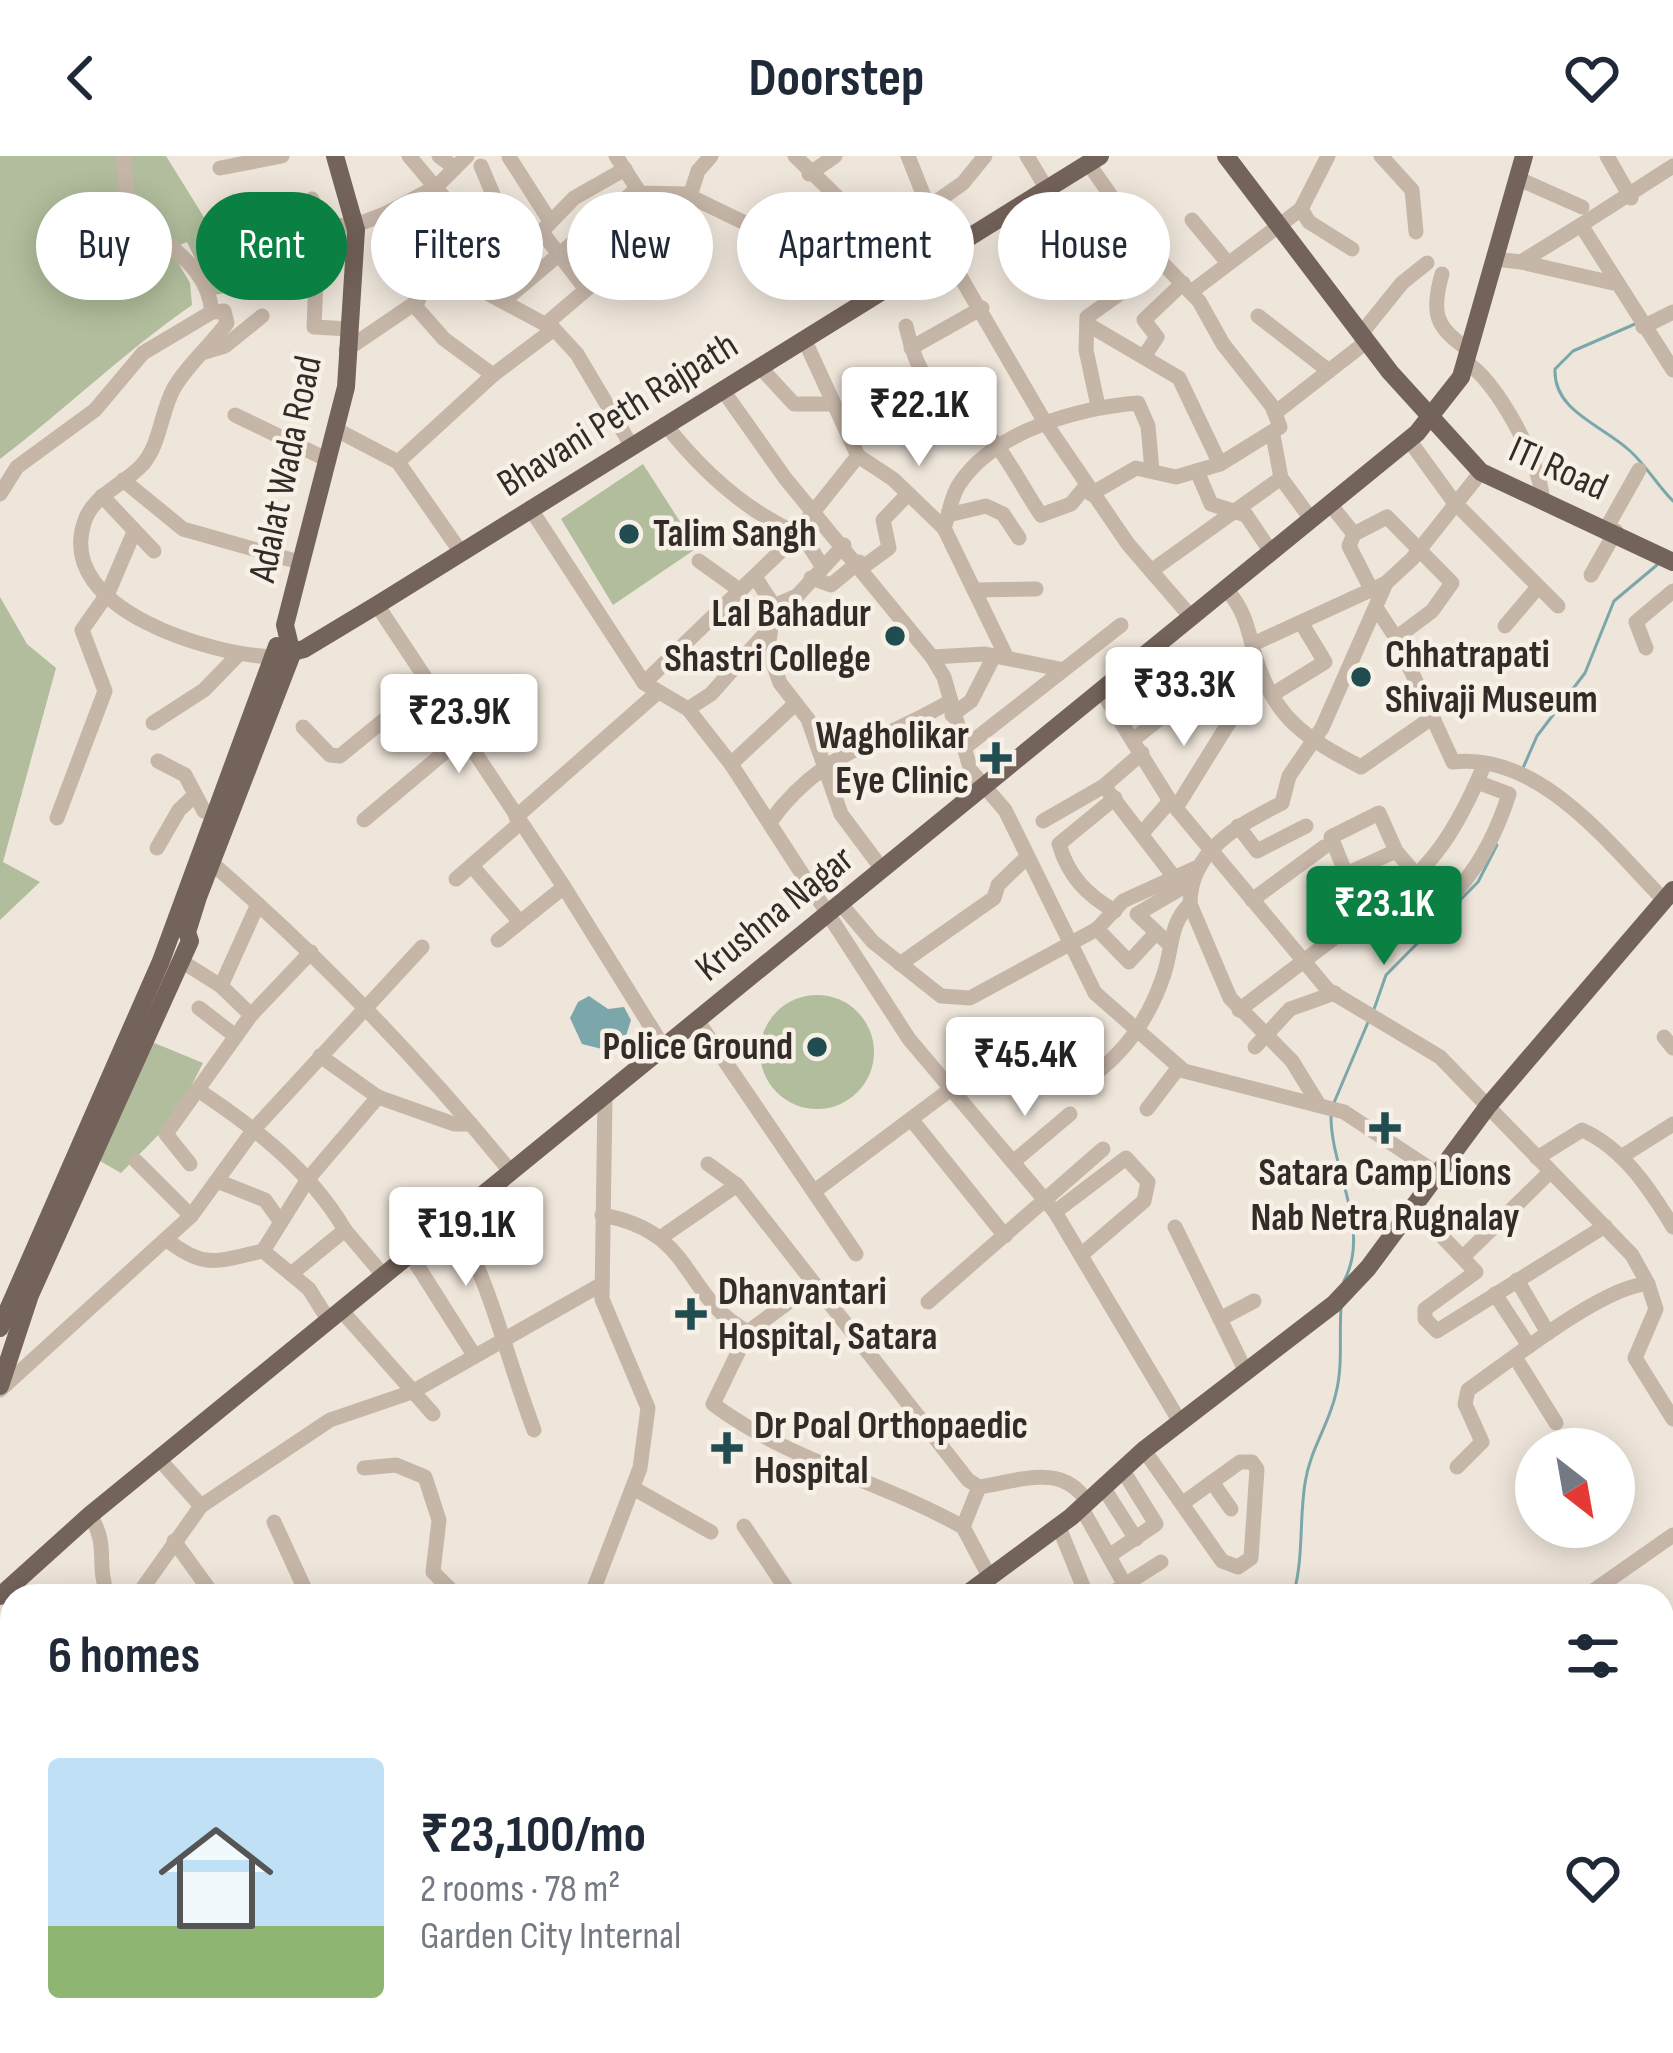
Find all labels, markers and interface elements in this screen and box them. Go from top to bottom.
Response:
icon: back [48,45,114,111]
icon: heart [1559,45,1625,111]
text: Doorstep [749,46,925,111]
chip: Buy [36,192,172,300]
chip: Rent [196,192,347,300]
chip: Filters [371,192,543,300]
chip: New [567,192,713,300]
chip: Apartment [737,192,974,300]
chip: House [998,192,1170,300]
street label: Bhavani Peth Rajpath [489,322,747,508]
street label: Adalat Wada Road [239,352,333,587]
pin: ₹22.1K [821,367,1017,469]
text: ₹22.1K [869,382,969,429]
street label: ITI Road [1502,427,1614,511]
place label: Talim Sangh [653,511,817,558]
marker: Talim Sangh [616,521,642,547]
place label: Lal Bahadur Shastri College [664,591,871,683]
marker: Lal Bahadur Shastri College [882,623,908,649]
place label: Chhatrapati Shivaji Museum [1385,632,1598,724]
pin: ₹33.3K [1086,647,1282,749]
text: ₹33.3K [1133,662,1235,709]
marker: Chhatrapati Shivaji Museum [1348,664,1374,690]
pin: ₹23.9K [361,674,557,776]
text: ₹23.9K [408,689,510,736]
place label: Wagholikar Eye Clinic [816,713,969,805]
marker: Wagholikar Eye Clinic [980,742,1012,774]
street label: Krushna Nagar [686,836,864,992]
pin: ₹23.1K [1286,866,1482,968]
text: ₹23.1K [1334,881,1435,928]
pin: ₹45.4K [927,1017,1123,1119]
place label: Police Ground [602,1024,793,1071]
text: ₹45.4K [973,1032,1077,1079]
marker: Police Ground [804,1034,830,1060]
marker: Satara Camp Lions Nab Netra Rugnalay [1369,1112,1401,1144]
place label: Satara Camp Lions Nab Netra Rugnalay [1250,1150,1520,1242]
pin: ₹19.1K [368,1187,564,1289]
text: ₹19.1K [416,1202,516,1249]
place label: Dhanvantari Hospital, Satara [718,1269,937,1361]
marker: Dhanvantari Hospital, Satara [675,1298,707,1330]
place label: Dr Poal Orthopaedic Hospital [754,1403,1028,1495]
north arrow [1515,1428,1635,1548]
map controls [1515,1428,1635,1548]
marker: Dr Poal Orthopaedic Hospital [711,1432,743,1464]
icon: filters [1560,1623,1626,1689]
text: 6 homes [48,1626,200,1687]
text: ₹23,100/mo [420,1805,646,1866]
icon: home [144,1806,288,1950]
icon: heart [1560,1845,1626,1911]
text: 2 rooms · 78 m² [420,1866,620,1913]
text: Garden City Internal [420,1913,681,1960]

